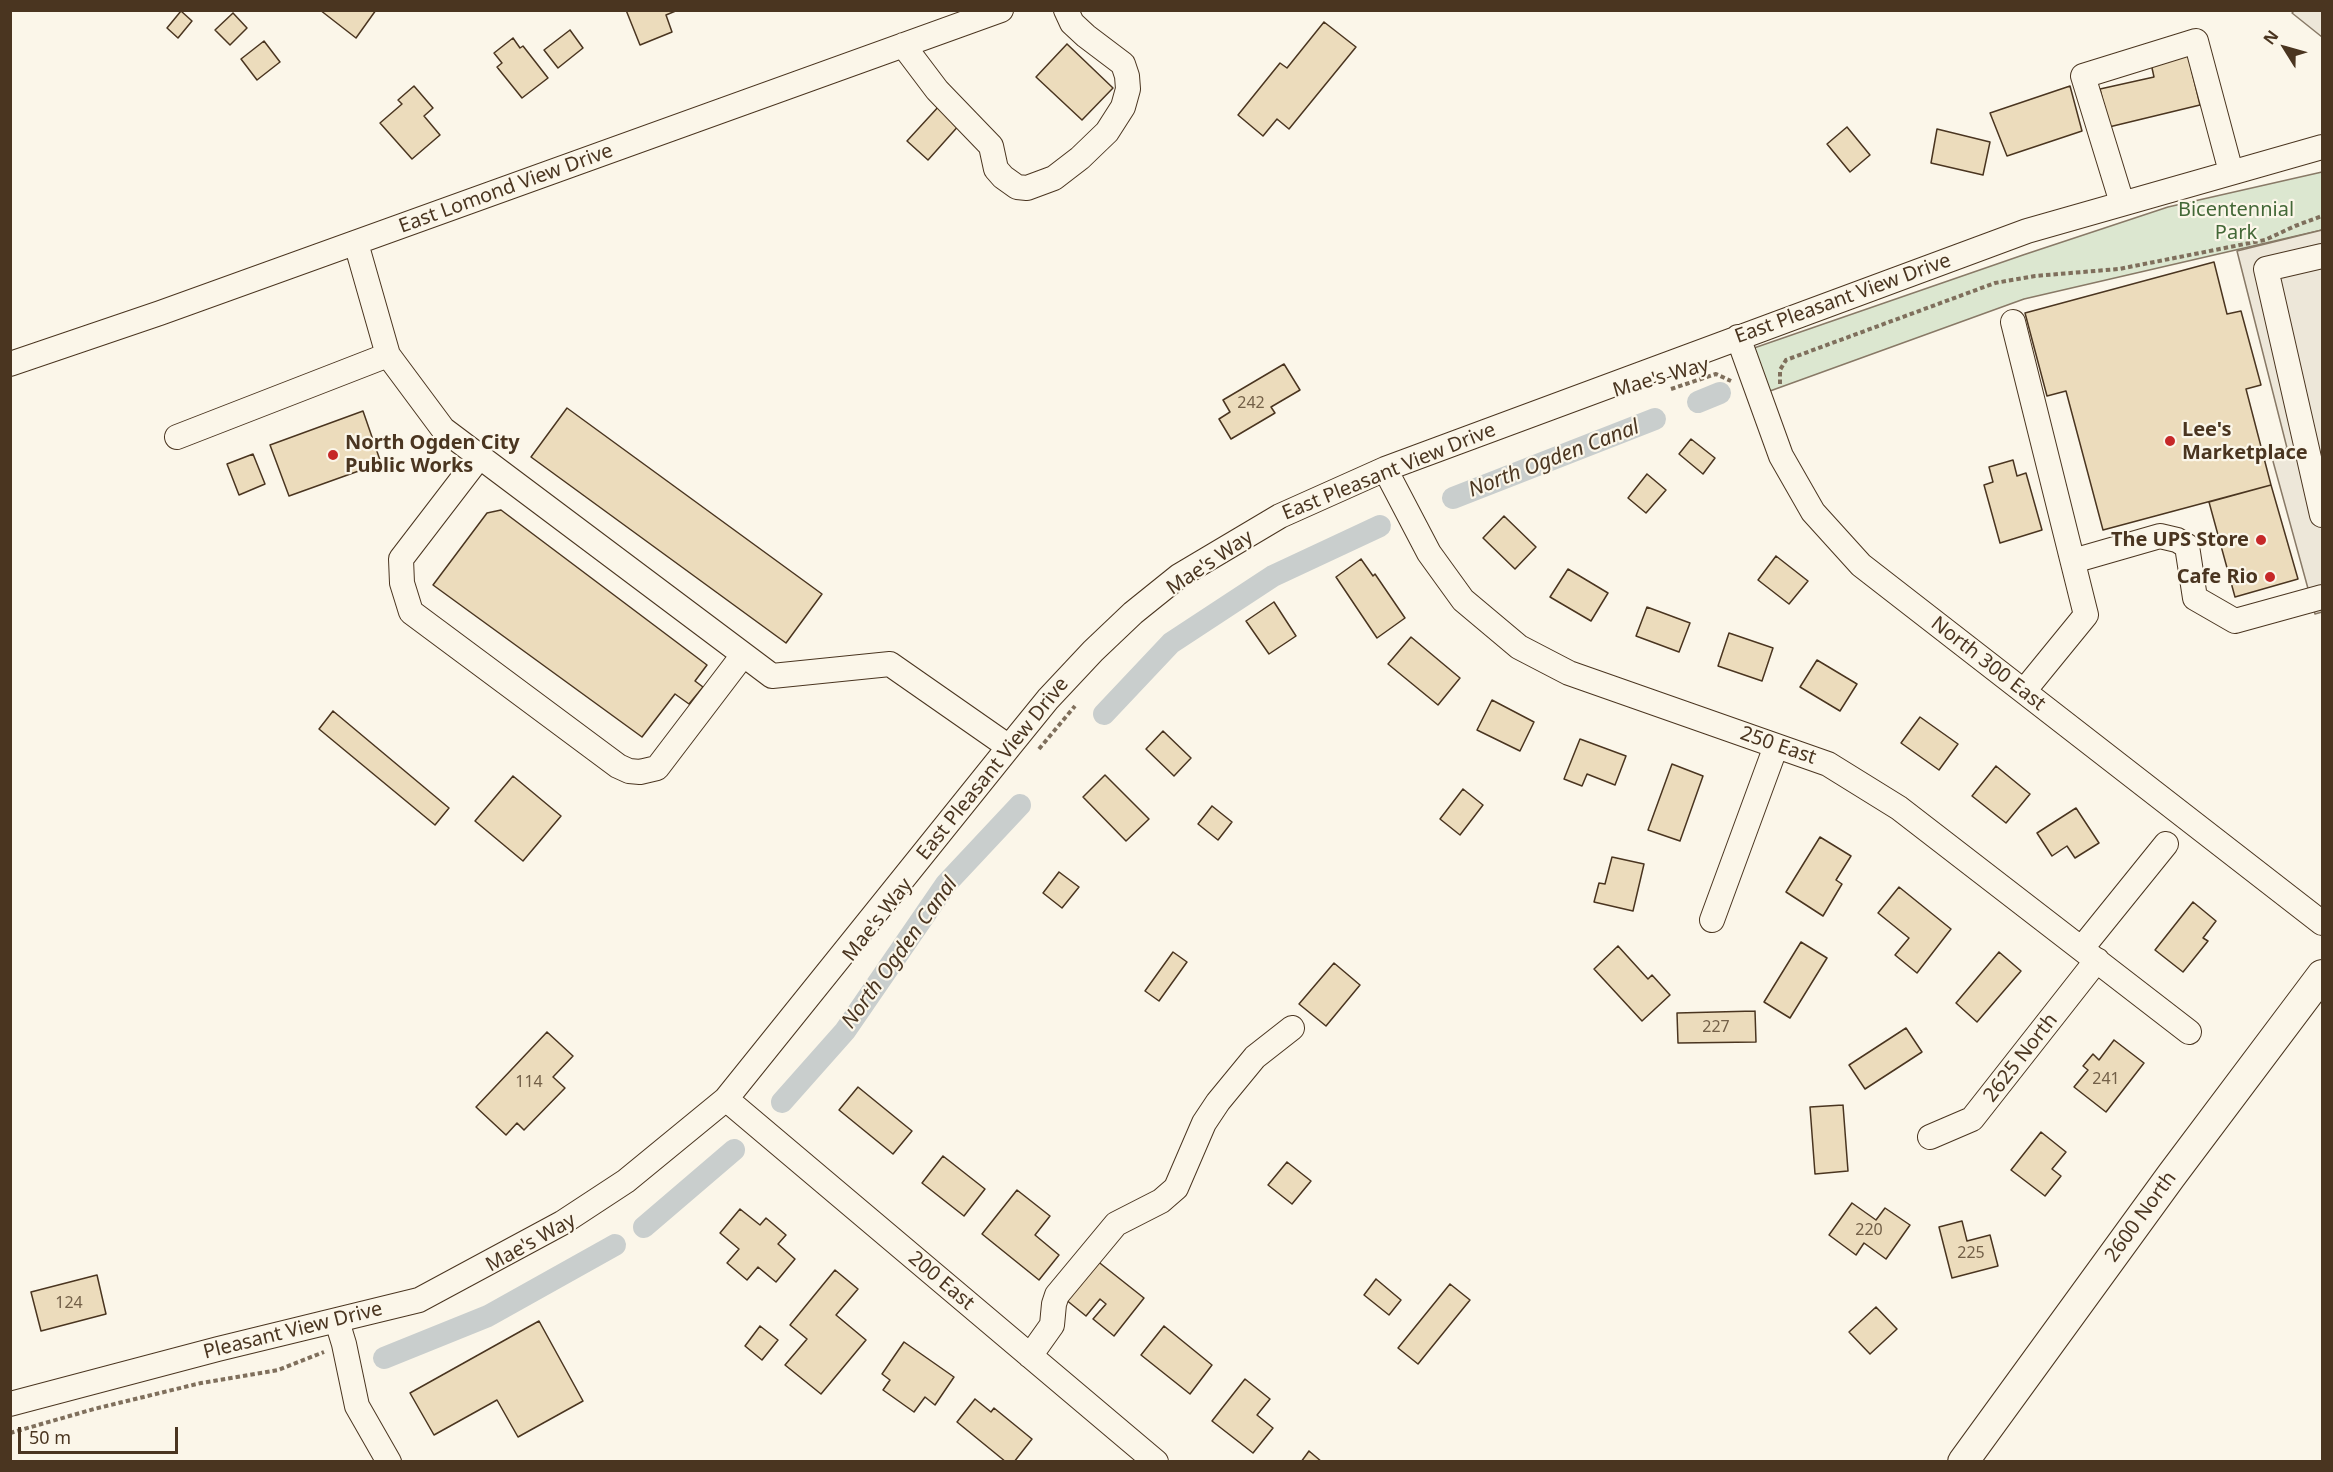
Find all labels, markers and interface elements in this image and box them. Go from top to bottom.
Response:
north arrow [2255,18,2315,78]
text: N [2258,25,2283,49]
street label: East Lomond View Drive [396,139,616,239]
park label: Bicentennial Park [2178,198,2294,245]
street label: East Pleasant View Drive [1732,249,1954,349]
street label: Mae's Way [1610,353,1712,403]
house number: 242 [1237,393,1265,413]
water label: North Ogden Canal [1465,415,1643,503]
street label: East Pleasant View Drive [1279,418,1499,526]
place label: Lee's Marketplace [2182,418,2308,465]
place label: North Ogden City Public Works [345,431,520,478]
marker: Lee's Marketplace [2163,434,2177,448]
marker: North Ogden City Public Works [326,448,340,462]
street label: Mae's Way [1162,525,1258,601]
place label: The UPS Store [2111,528,2249,552]
marker: The UPS Store [2254,533,2268,547]
place label: Cafe Rio [2177,565,2258,589]
marker: Cafe Rio [2263,570,2277,584]
street label: North 300 East [1926,612,2050,716]
street label: East Pleasant View Drive [912,673,1074,865]
street label: 250 East [1737,722,1819,770]
water label: North Ogden Canal [837,872,963,1034]
street label: Mae's Way [838,874,918,966]
street label: 2625 North [1979,1009,2063,1107]
house number: 227 [1702,1017,1730,1037]
house number: 241 [2092,1069,2120,1089]
house number: 114 [515,1072,543,1092]
street label: 2600 North [2100,1167,2182,1267]
street label: Mae's Way [482,1209,580,1277]
house number: 220 [1855,1220,1883,1240]
house number: 225 [1957,1243,1985,1263]
street label: 200 East [903,1247,979,1315]
house number: 124 [55,1293,83,1313]
street label: Pleasant View Drive [201,1297,385,1365]
scale bar [21,1415,182,1453]
text: 50 m [29,1425,71,1449]

